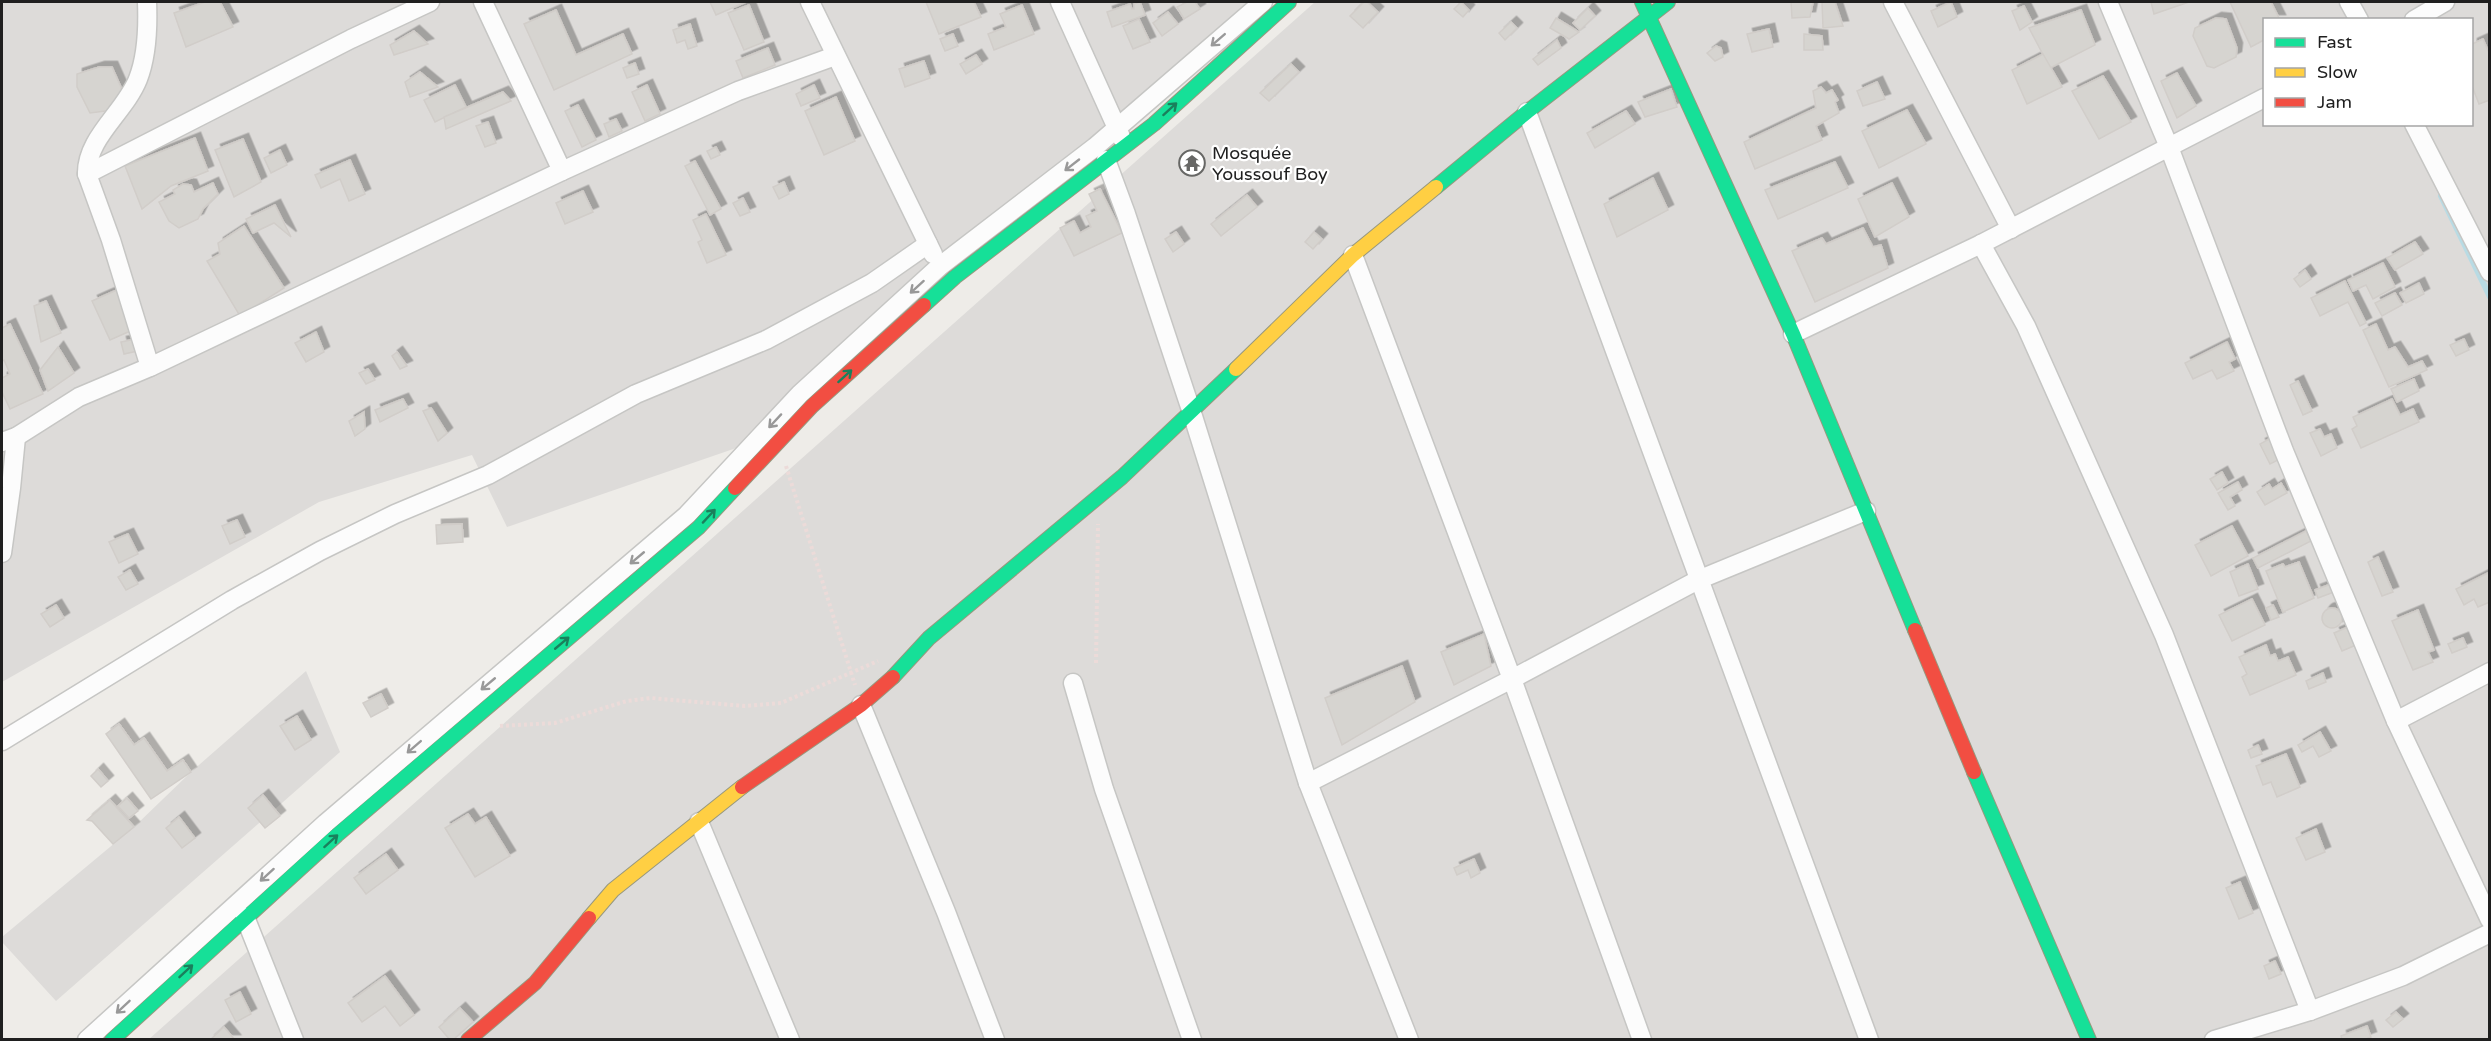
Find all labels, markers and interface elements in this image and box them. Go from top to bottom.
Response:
legend [2263,18,2473,126]
text: Fast [2317,31,2352,53]
one-way arrow [1211,33,1226,47]
text: Slow [2317,61,2358,83]
text: Jam [2317,91,2352,113]
one-way arrow [1162,102,1177,116]
place label: Mosquée Youssouf Boy [1212,142,1328,185]
temple icon: Mosquée Youssouf Boy [1177,148,1207,178]
one-way arrow [1064,159,1080,172]
one-way arrow [909,280,924,294]
one-way arrow [837,369,852,383]
one-way arrow [768,413,782,428]
one-way arrow [702,509,716,524]
one-way arrow [630,551,645,565]
one-way arrow [554,637,570,650]
one-way arrow [481,677,496,691]
one-way arrow [407,740,422,754]
one-way arrow [323,834,338,848]
one-way arrow [260,868,275,882]
one-way arrow [179,964,194,979]
one-way arrow [115,1000,130,1014]

